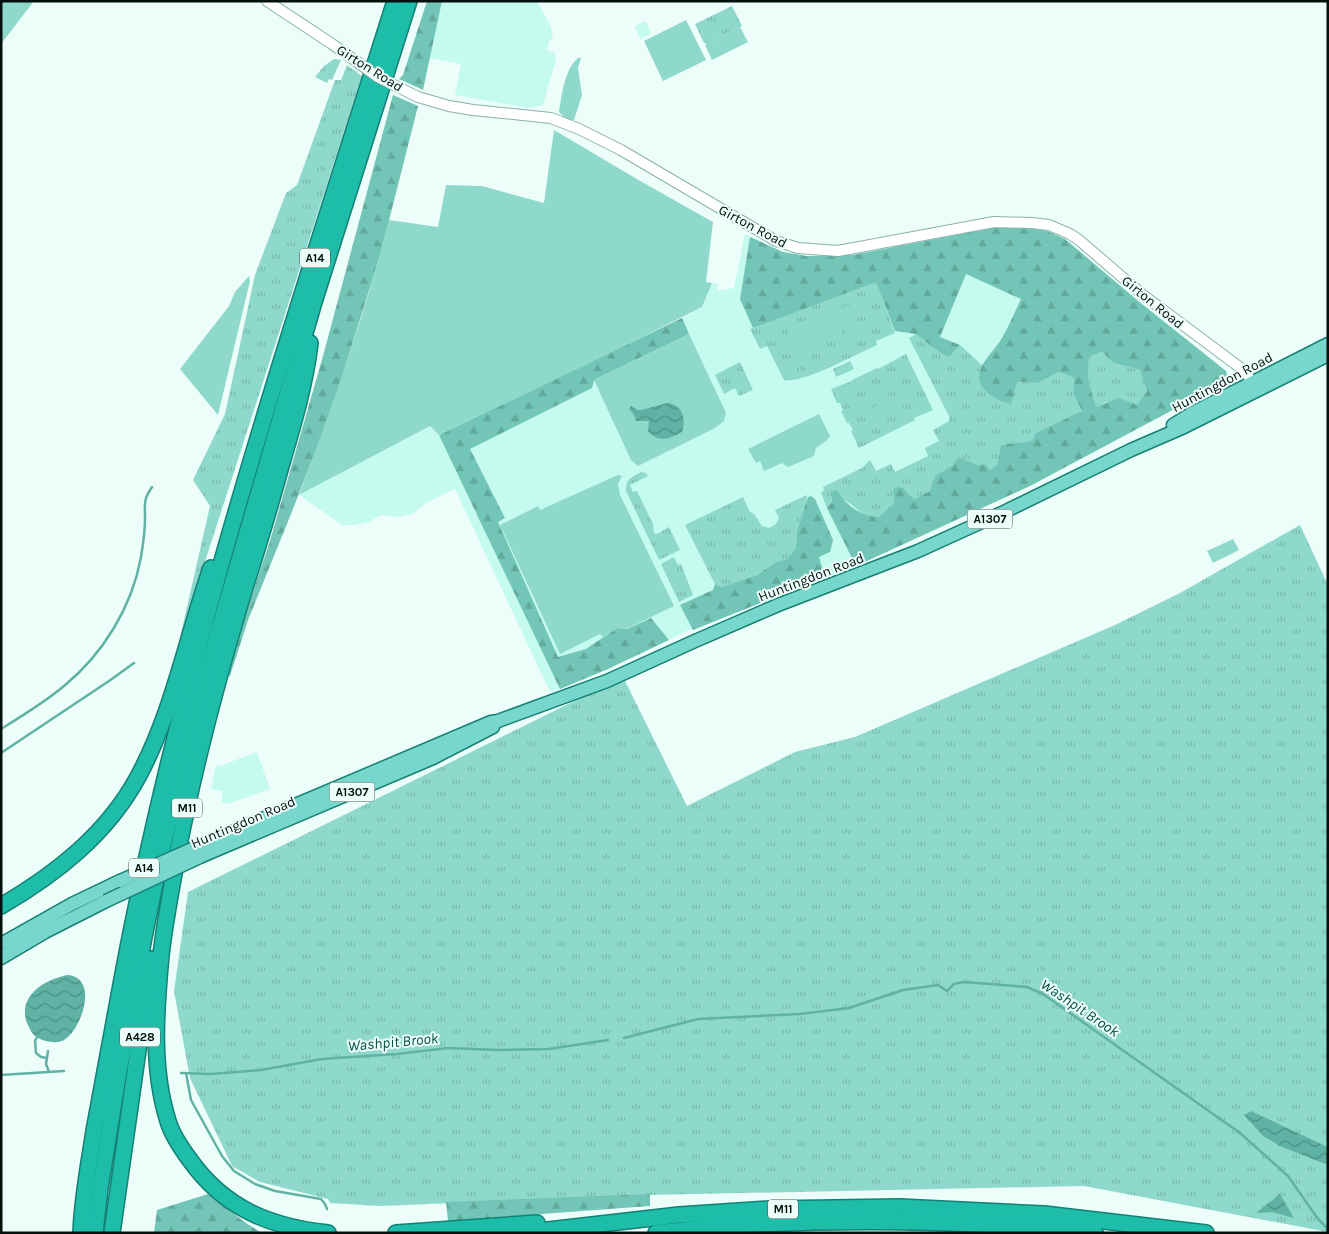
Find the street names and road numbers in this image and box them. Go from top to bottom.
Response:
street label: Girton Road [333,41,406,96]
street label: Girton Road [716,201,790,252]
road number: A14 [300,248,330,268]
street label: Girton Road [1118,272,1187,333]
street label: Huntingdon Road [1169,349,1276,416]
road number: A1307 [968,509,1012,528]
street label: Huntingdon Road [756,549,867,605]
road number: A1307 [330,782,374,802]
street label: Huntingdon Road [188,793,298,852]
road number: M11 [172,798,202,818]
road number: A14 [129,858,159,878]
road number: A428 [120,1028,160,1046]
road number: M11 [768,1200,798,1218]

